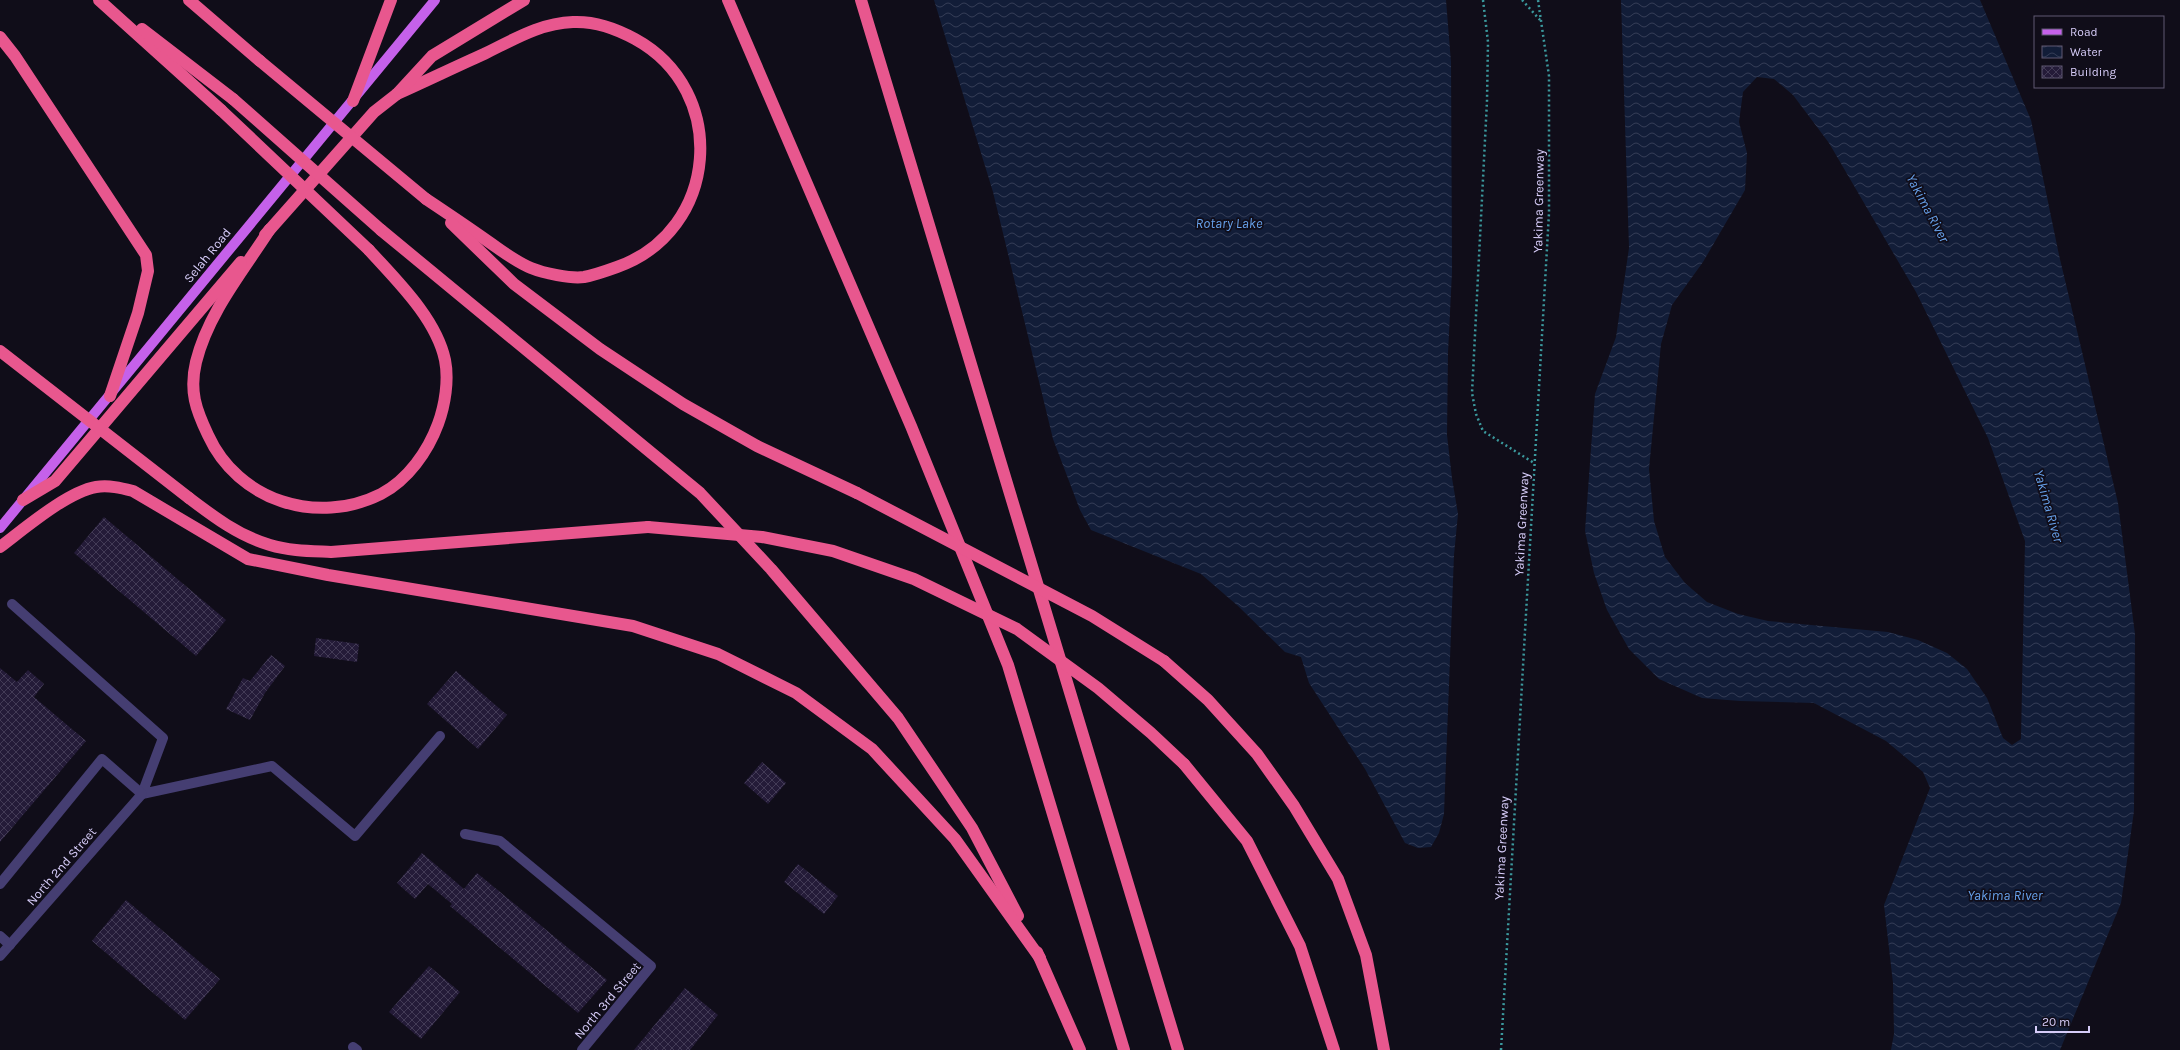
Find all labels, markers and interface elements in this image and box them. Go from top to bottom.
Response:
legend [2034,16,2164,88]
text: Road [2070,25,2098,39]
text: Water [2070,45,2103,59]
text: Building [2070,65,2117,79]
street label: Yakima Greenway [1530,149,1547,253]
water label: Yakima River [1902,171,1953,246]
water label: Rotary Lake [1196,215,1263,232]
street label: Selah Road [181,225,234,286]
water label: Yakima River [2030,468,2067,546]
street label: Yakima Greenway [1511,472,1532,576]
street label: Yakima Greenway [1491,796,1512,900]
street label: North 2nd Street [23,824,99,908]
water label: Yakima River [1967,887,2044,904]
street label: North 3rd Street [571,959,644,1042]
scale bar [2036,1008,2089,1034]
text: 20 m [2042,1015,2070,1029]

